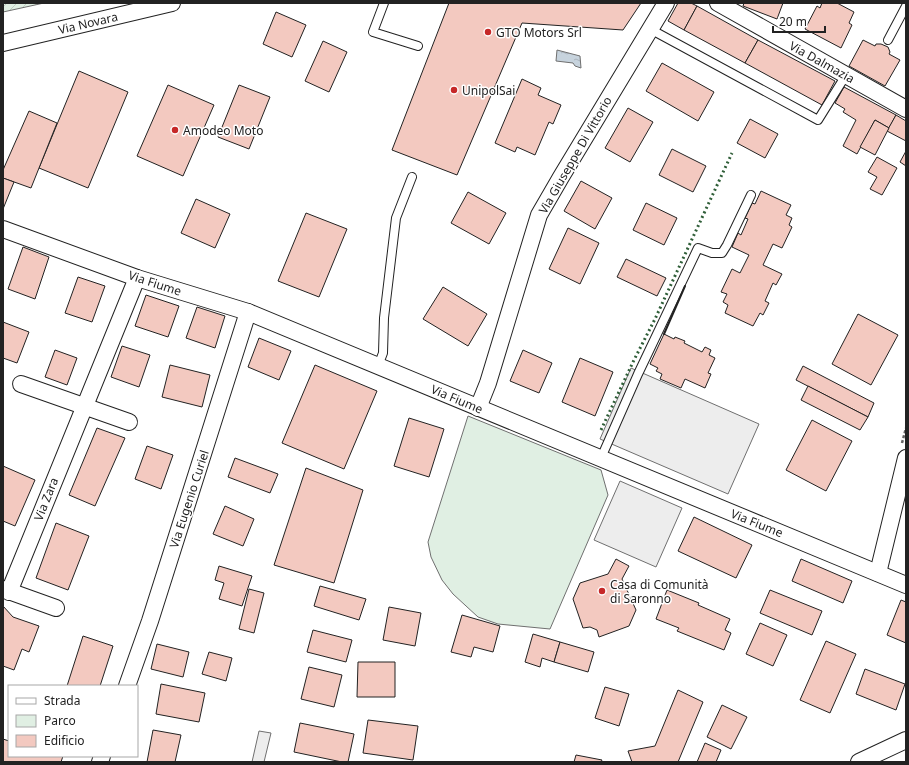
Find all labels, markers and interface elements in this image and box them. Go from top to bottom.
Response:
street label: Via Novara [57,8,119,38]
scale bar [773,8,825,34]
text: 20 m [779,13,807,30]
place label: GTO Motors Srl [496,24,582,41]
marker: GTO Motors Srl [483,27,493,37]
street label: Via Dalmazia [786,37,858,87]
place label: UnipolSai [462,82,515,99]
marker: UnipolSai [449,85,459,95]
street label: Via Giuseppe Di Vittorio [534,93,616,217]
place label: Amodeo Moto [183,122,263,139]
marker: Amodeo Moto [170,125,180,135]
street label: Via Fiume [126,266,184,300]
street label: Via Fiume [428,380,486,418]
street label: Via Eugenio Curiel [165,448,213,550]
street label: Via Zara [30,475,62,523]
street label: Via Fiume [728,505,786,541]
place label: Casa di Comunità di Saronno [610,576,709,607]
marker: Casa di Comunità di Saronno [597,586,607,596]
legend [8,685,138,757]
text: Strada [44,692,80,709]
text: Parco [44,712,76,729]
text: Edificio [44,732,85,749]

